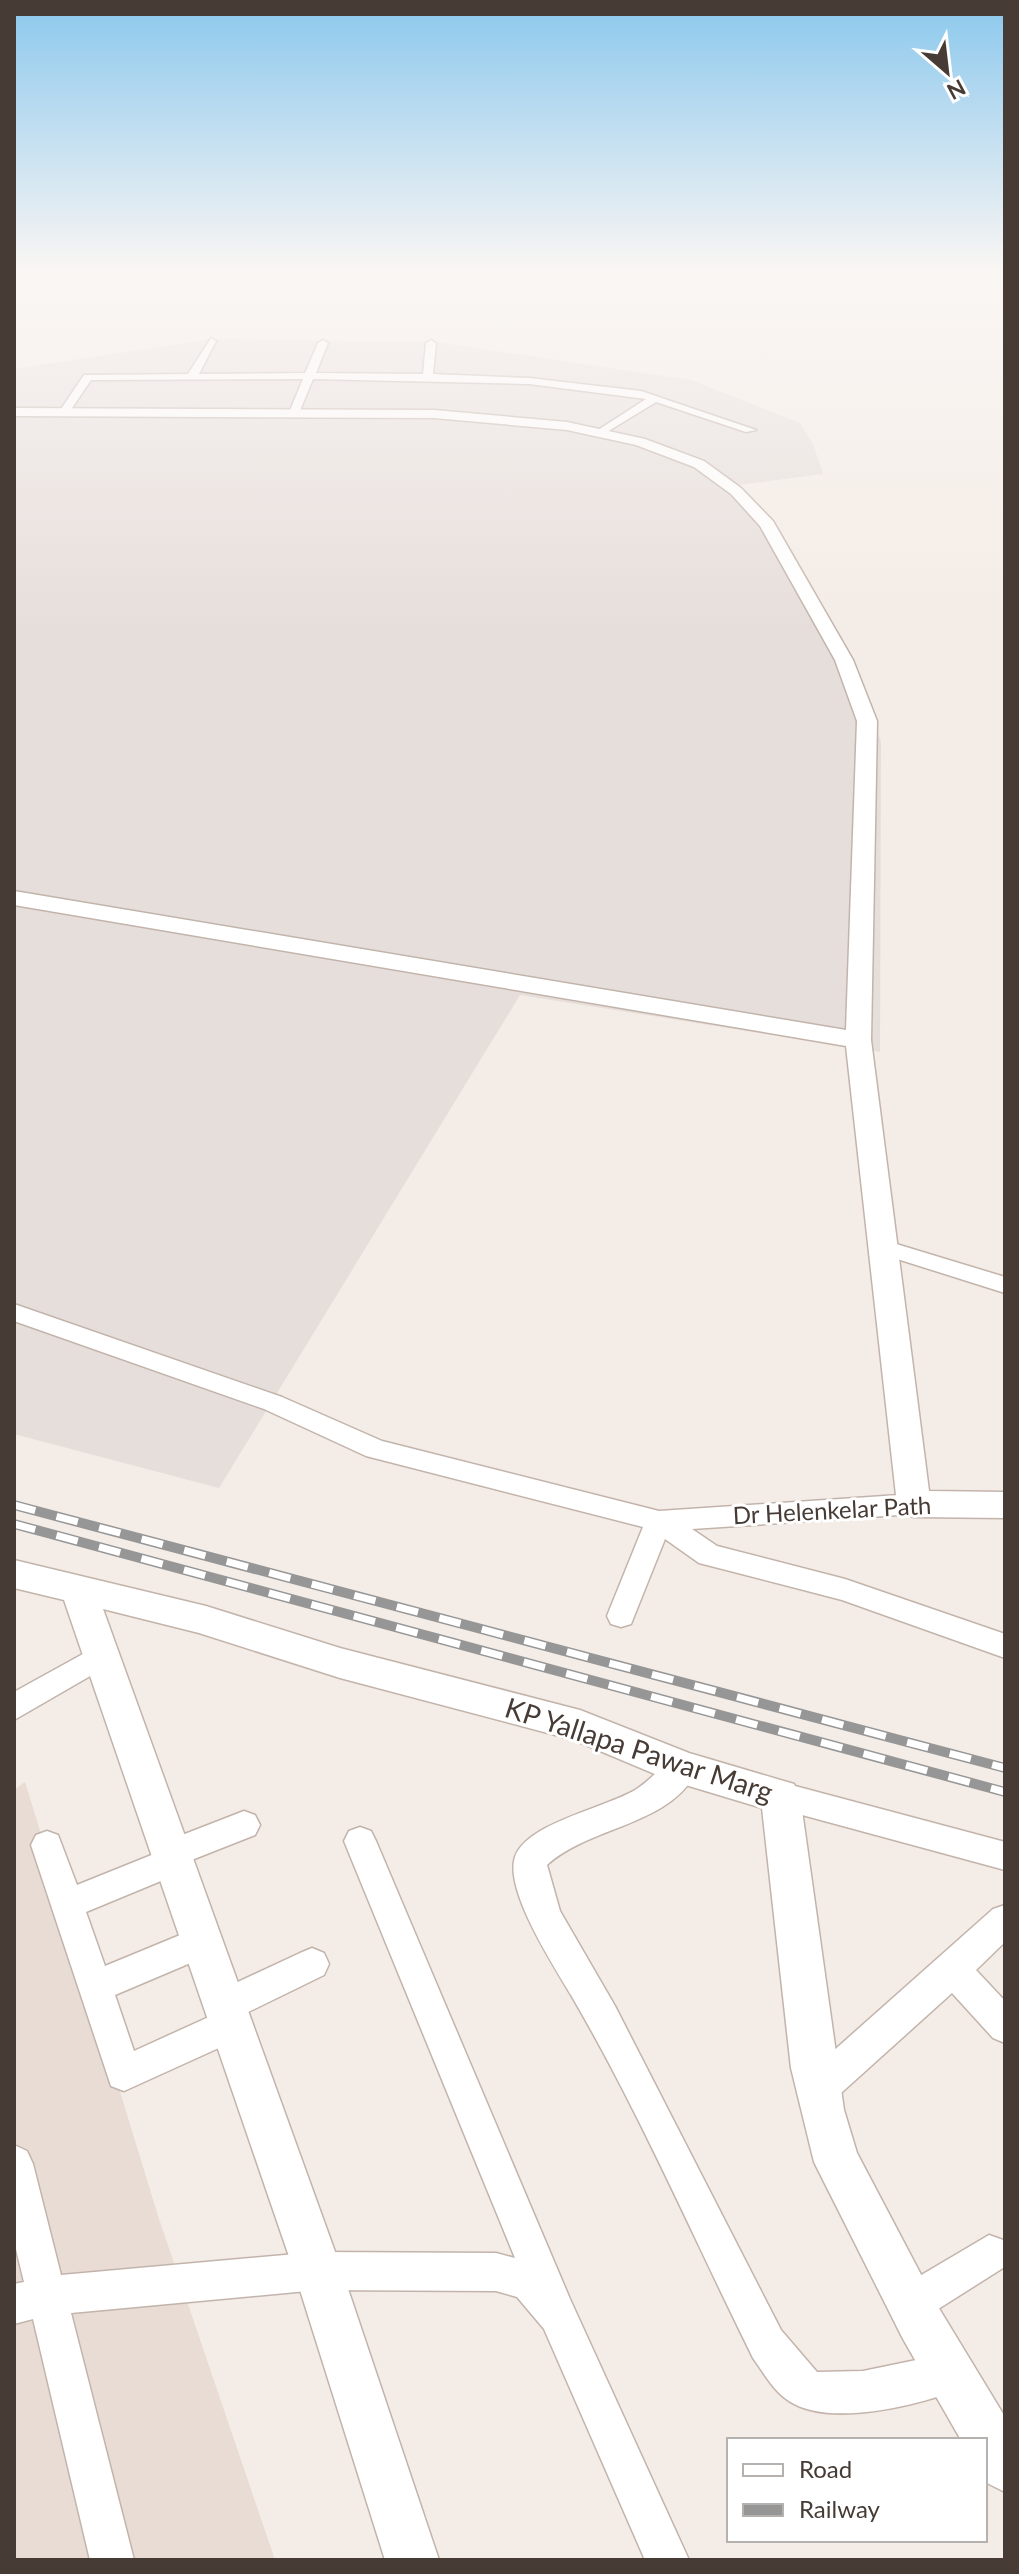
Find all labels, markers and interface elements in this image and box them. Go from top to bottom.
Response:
north arrow [907,32,987,112]
text: N [943,74,970,106]
street label: Dr Helenkelar Path [732,1490,932,1529]
street label: KP Yallapa Pawar Marg [501,1690,777,1808]
legend [727,2438,987,2542]
text: Road [799,2454,852,2483]
text: Railway [799,2494,881,2523]

